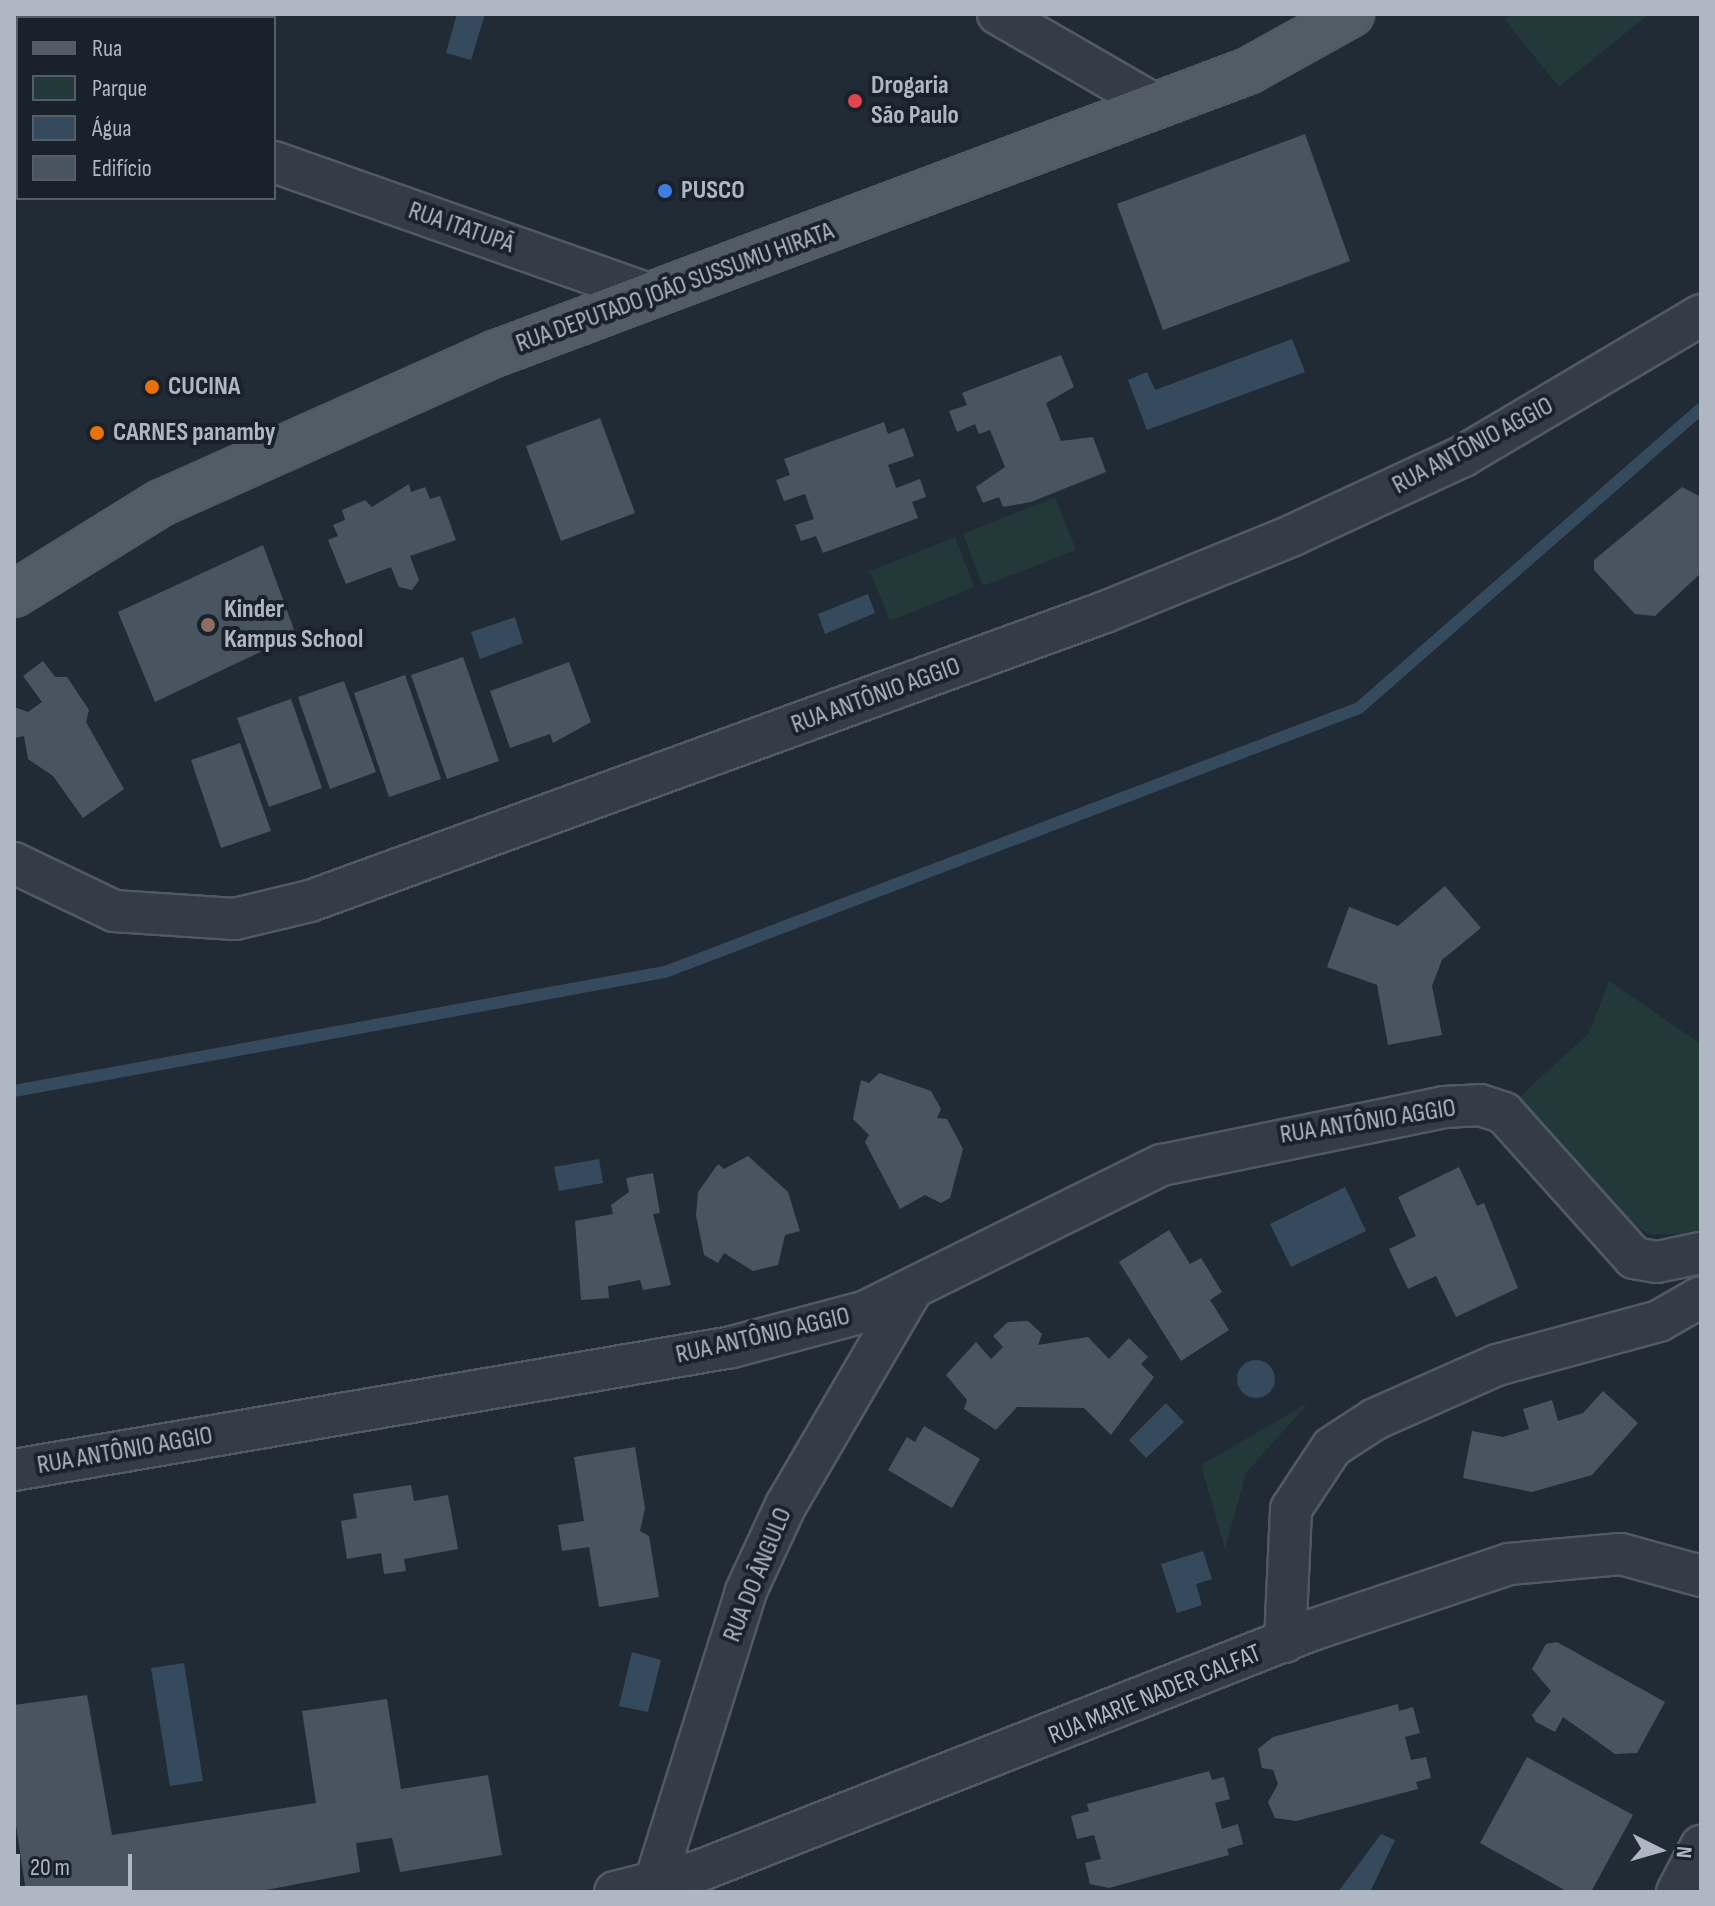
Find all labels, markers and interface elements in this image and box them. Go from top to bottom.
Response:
legend [16,16,276,200]
text: Rua [92,34,122,63]
place label: Drogaria São Paulo [871,70,959,132]
text: Parque [92,74,147,103]
marker: Drogaria São Paulo [846,92,864,110]
text: Água [92,114,131,143]
text: Edifício [92,154,152,183]
place label: PUSCO [681,175,745,207]
marker: PUSCO [656,182,674,200]
street label: RUA ITATUPÃ [404,195,518,261]
street label: RUA DEPUTADO JOÃO SUSSUMU HIRATA [512,216,838,360]
place label: CUCINA [168,371,240,403]
marker: CUCINA [143,378,161,396]
street label: RUA ANTÔNIO AGGIO [1387,391,1559,501]
place label: CARNES panamby [113,417,276,449]
marker: CARNES panamby [88,424,106,442]
place label: Kinder Kampus School [224,594,363,656]
marker: Kinder Kampus School [199,616,217,634]
street label: RUA ANTÔNIO AGGIO [787,651,965,741]
street label: RUA ANTÔNIO AGGIO [1278,1093,1458,1151]
street label: RUA ANTÔNIO AGGIO [673,1301,853,1371]
street label: RUA ANTÔNIO AGGIO [35,1420,215,1482]
street label: RUA DO ÂNGULO [717,1503,799,1647]
street label: RUA MARIE NADER CALFAT [1044,1638,1266,1752]
north arrow [1619,1810,1699,1890]
scale bar [20,1838,136,1888]
text: N [1669,1845,1697,1859]
text: 20 m [30,1853,70,1882]

